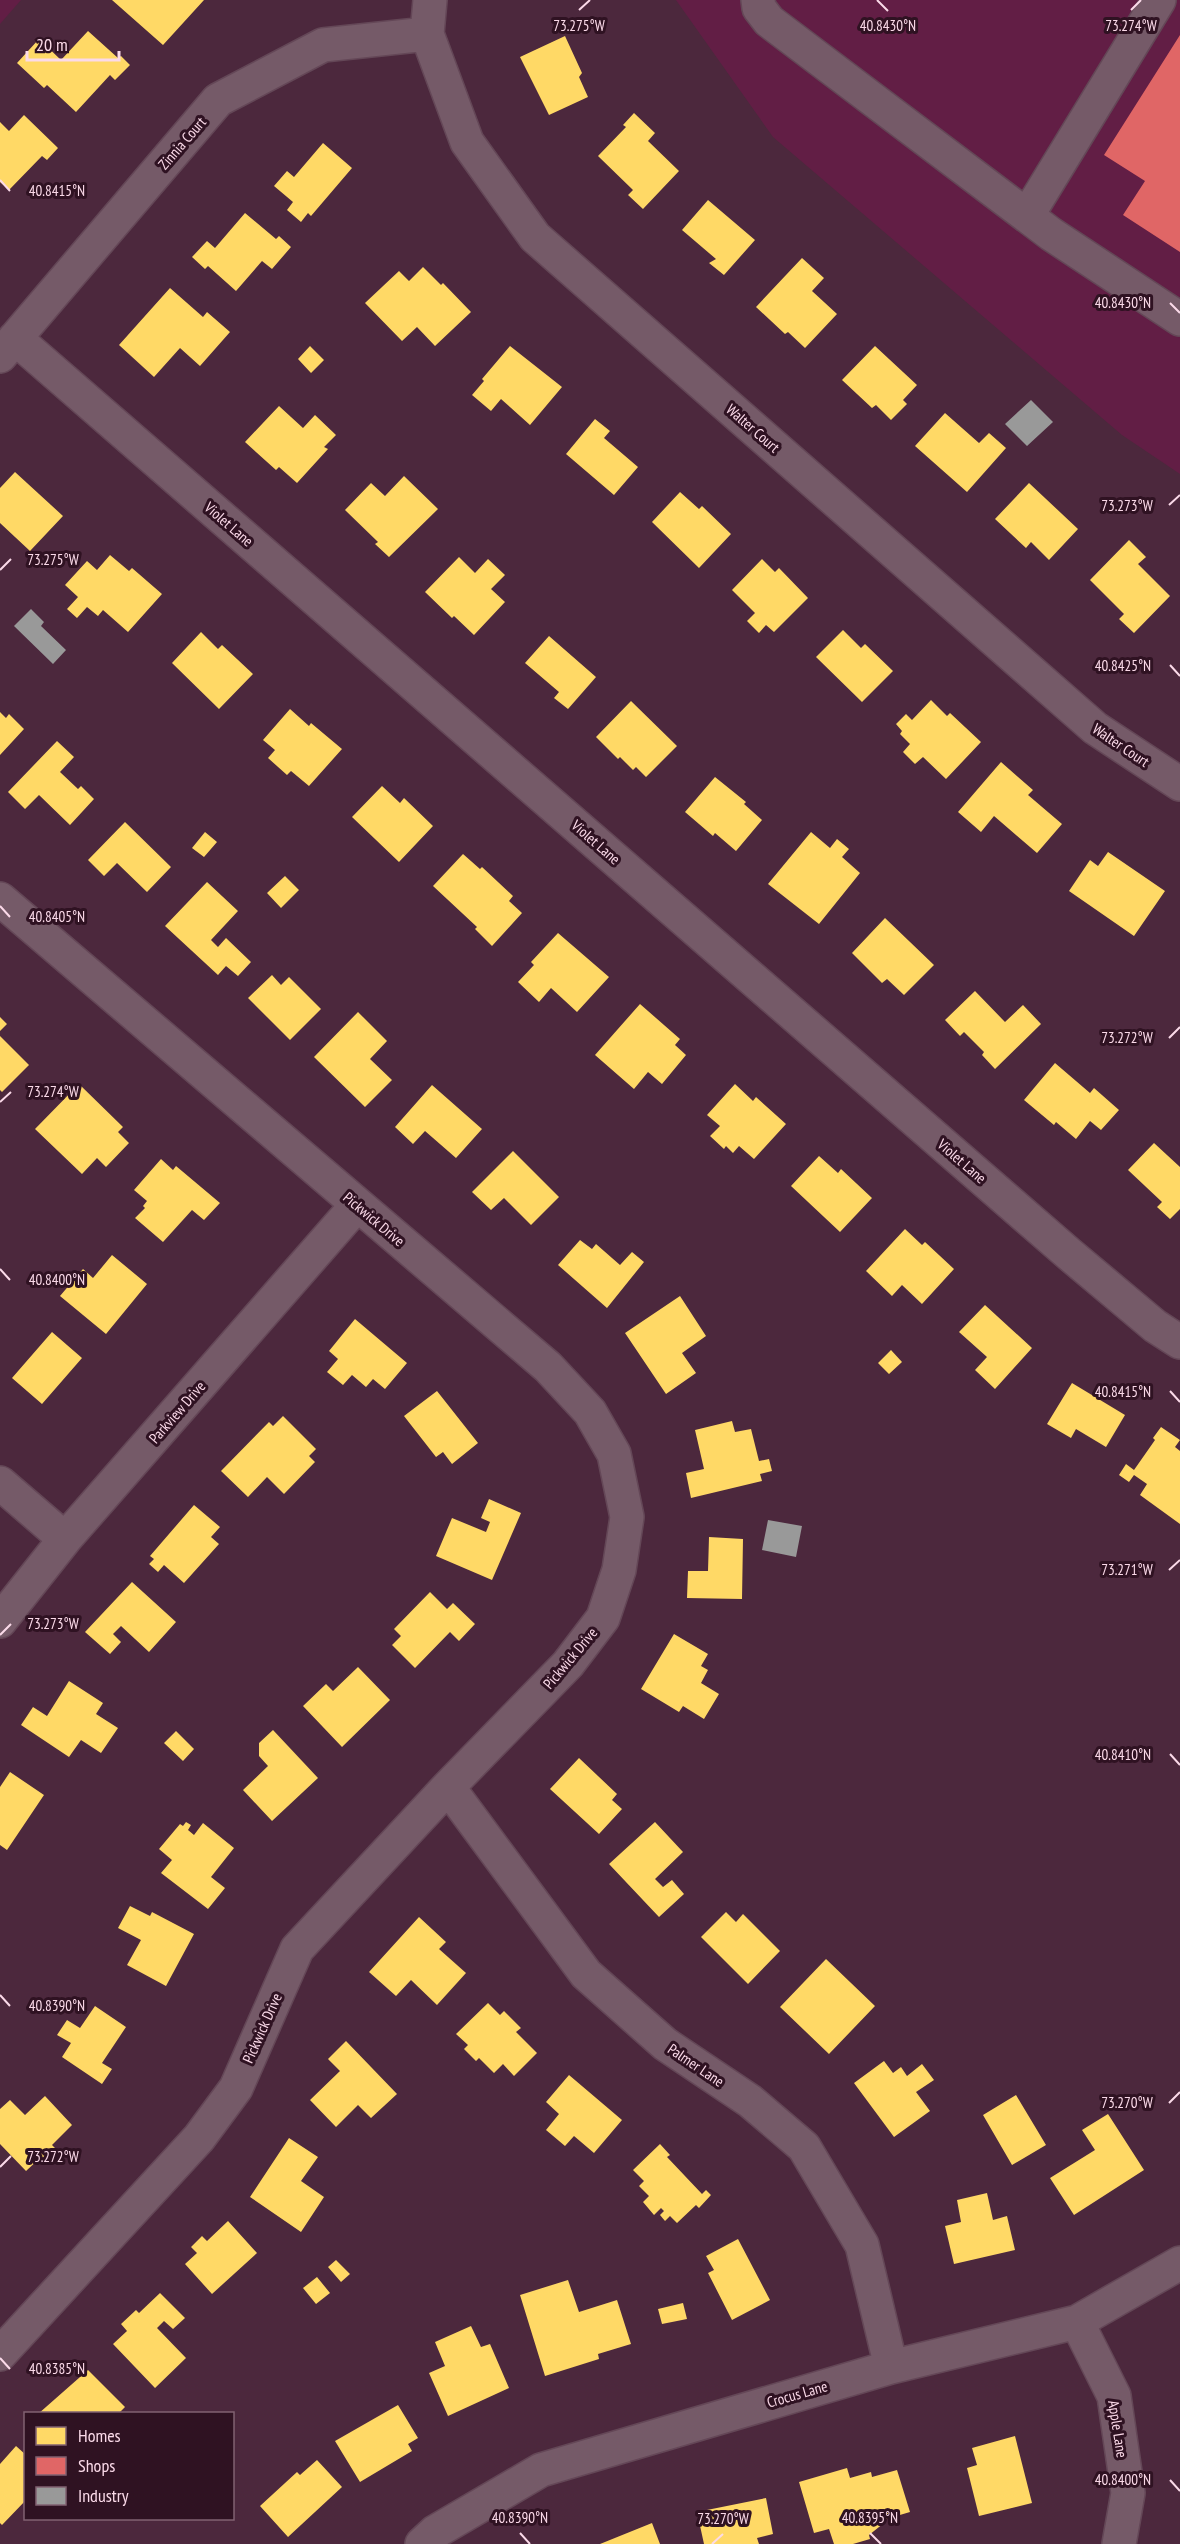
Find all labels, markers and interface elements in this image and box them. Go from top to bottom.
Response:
text: 73.275°W [553,16,605,35]
text: 40.8430°N [860,16,916,35]
text: 73.274°W [1105,16,1157,35]
scale bar [27,24,118,62]
text: 20 m [36,33,68,56]
street label: Zinnia Court [154,113,210,173]
text: 40.8415°N [29,181,85,200]
text: 40.8430°N [1095,293,1151,312]
street label: Walter Court [722,400,784,456]
text: 73.273°W [1101,496,1153,515]
street label: Violet Lane [200,497,257,550]
text: 73.275°W [27,550,79,569]
text: 40.8425°N [1095,656,1151,675]
street label: Walter Court [1089,719,1153,771]
street label: Violet Lane [567,815,624,868]
text: 40.8405°N [29,907,85,926]
text: 73.272°W [1101,1028,1153,1047]
text: 73.274°W [27,1082,79,1101]
street label: Violet Lane [933,1134,990,1187]
street label: Pickwick Drive [339,1188,409,1250]
text: 40.8400°N [29,1270,85,1289]
street label: Parkview Drive [145,1377,209,1447]
text: 40.8415°N [1095,1382,1151,1401]
text: 73.271°W [1101,1560,1153,1579]
text: 73.273°W [27,1614,79,1633]
street label: Pickwick Drive [539,1623,601,1693]
text: 40.8410°N [1095,1745,1151,1764]
street label: Pickwick Drive [238,1990,286,2066]
text: 40.8390°N [29,1996,85,2015]
street label: Palmer Lane [664,2039,728,2091]
text: 73.270°W [1101,2093,1153,2112]
text: 73.272°W [27,2147,79,2166]
text: 40.8385°N [29,2359,85,2378]
street label: Crocus Lane [764,2376,830,2412]
street label: Apple Lane [1104,2399,1132,2459]
legend [24,2412,234,2520]
text: Homes [78,2424,121,2447]
text: Shops [78,2454,115,2477]
text: 40.8400°N [1095,2470,1151,2489]
text: Industry [78,2484,129,2507]
text: 40.8390°N [492,2508,548,2527]
text: 40.8395°N [842,2508,898,2527]
text: 73.270°W [697,2509,749,2528]

